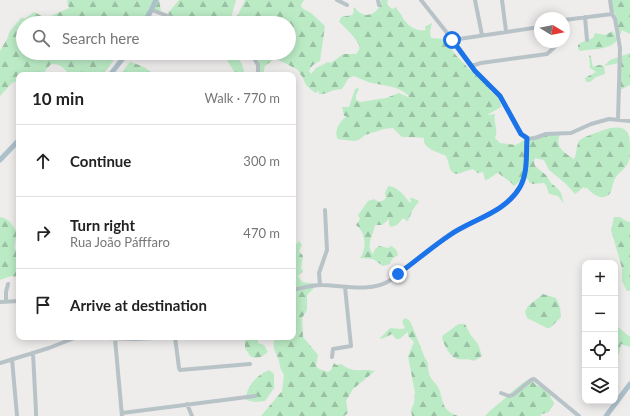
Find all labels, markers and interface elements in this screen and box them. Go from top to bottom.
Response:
north arrow [534,12,570,48]
search box [16,16,296,60]
icon: search [30,27,52,49]
text: Search here [62,29,139,47]
route start [443,31,461,49]
text: 10 min [32,88,84,109]
text: Walk · 770 m [204,90,280,106]
icon: ahead [32,150,54,172]
text: Continue [70,152,131,170]
text: 300 m [243,153,280,169]
text: Turn right [70,216,135,234]
icon: right [32,222,54,244]
text: 470 m [243,225,280,241]
text: Rua João Páfffaro [70,234,170,250]
map controls [582,260,618,404]
button: + [582,260,618,296]
route end [389,265,407,283]
icon: arrive [32,294,54,316]
text: Arrive at destination [70,296,207,314]
button: − [582,296,618,332]
button: locate [582,332,618,368]
button: layers [582,368,618,404]

